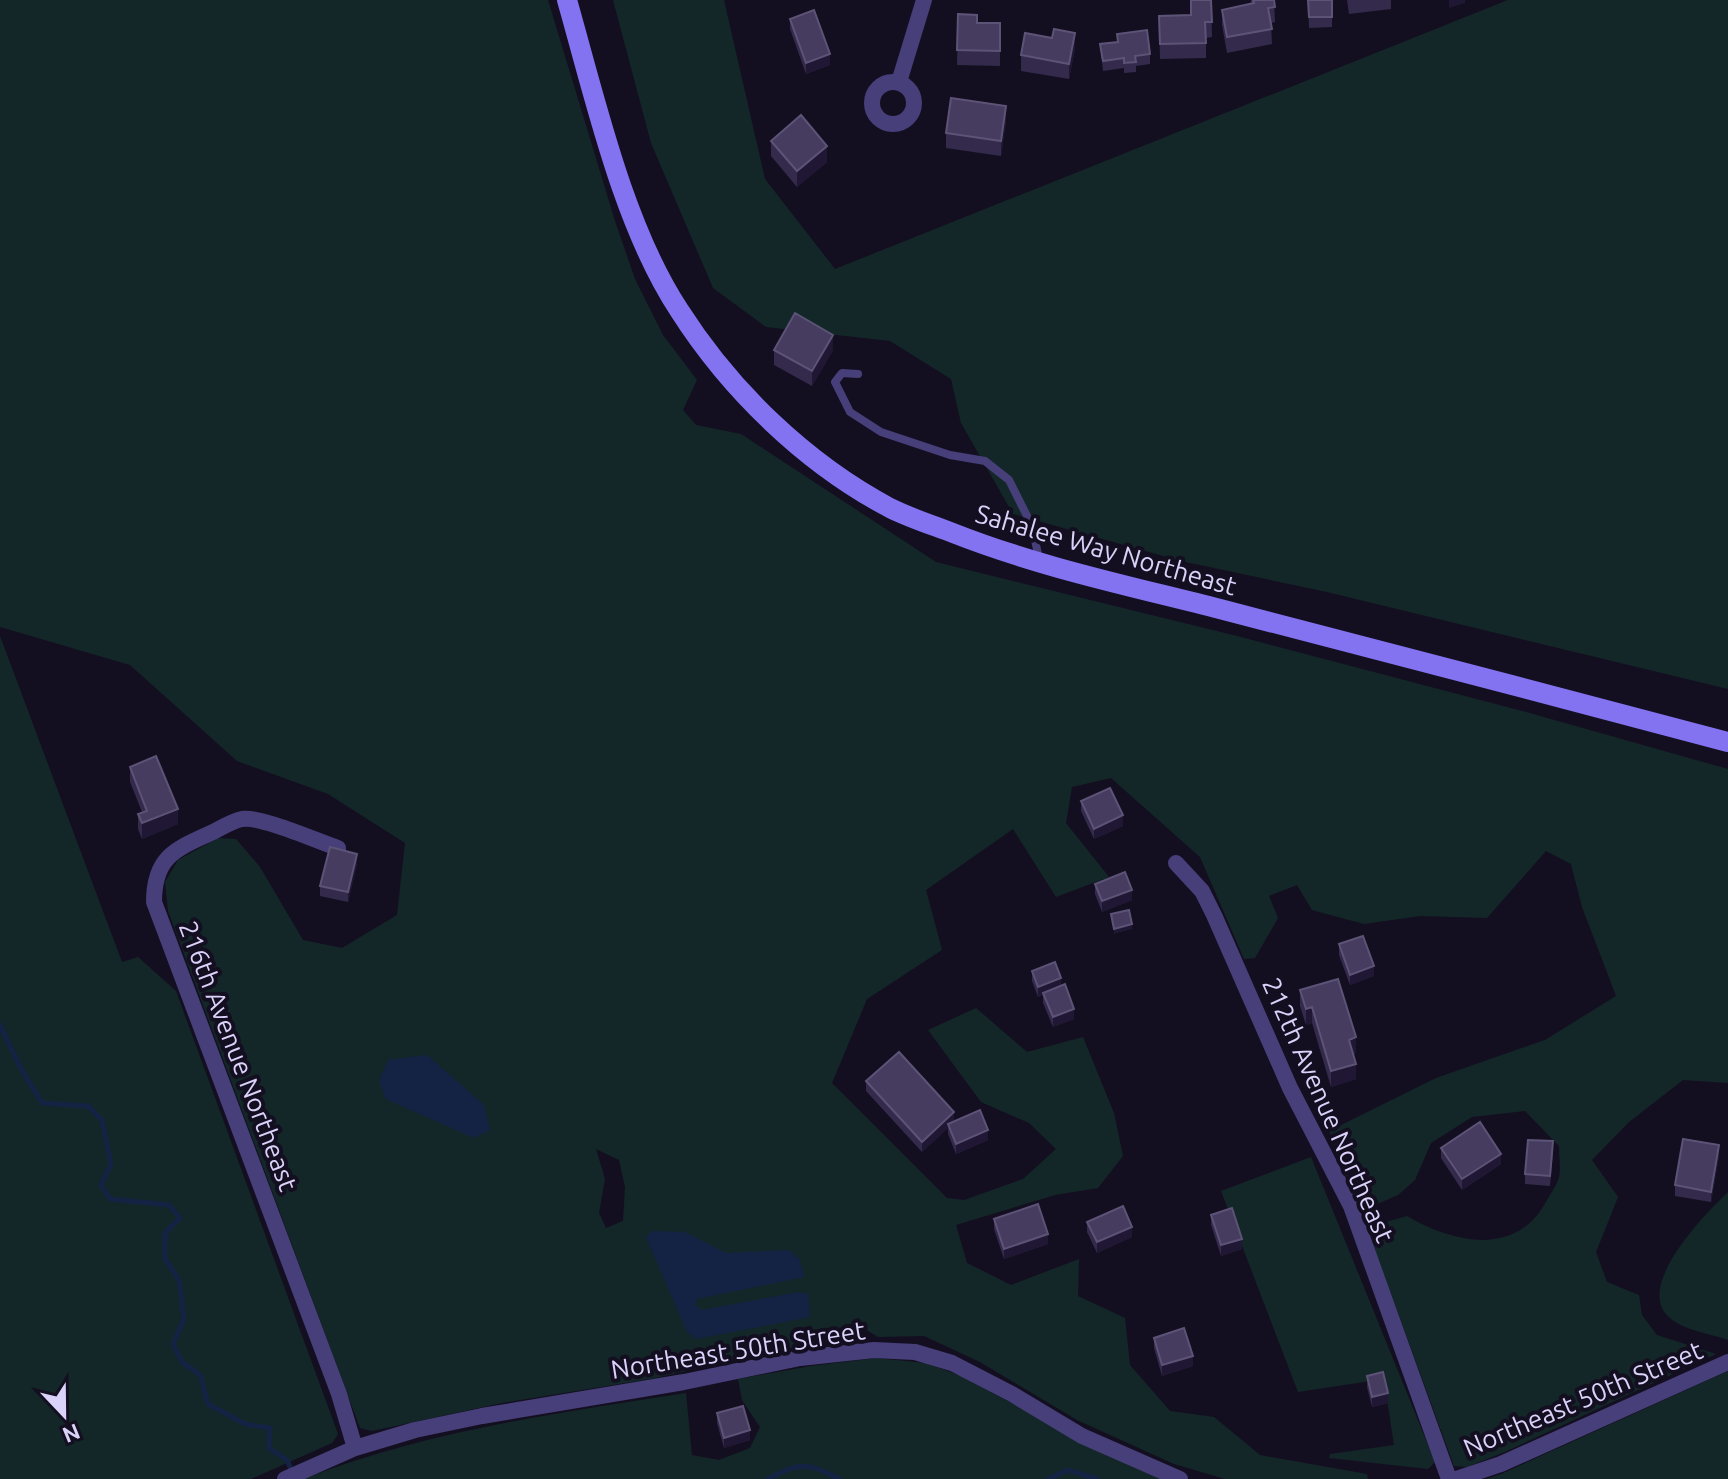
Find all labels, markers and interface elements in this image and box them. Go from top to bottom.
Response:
street label: Sahalee Way Northeast [972,498,1240,601]
street label: 216th Avenue Northeast [174,917,303,1195]
street label: 212th Avenue Northeast [1257,973,1400,1247]
street label: Northeast 50th Street [609,1315,867,1384]
street label: Northeast 50th Street [1459,1335,1707,1462]
north arrow [24,1375,104,1455]
text: N [59,1419,84,1449]

